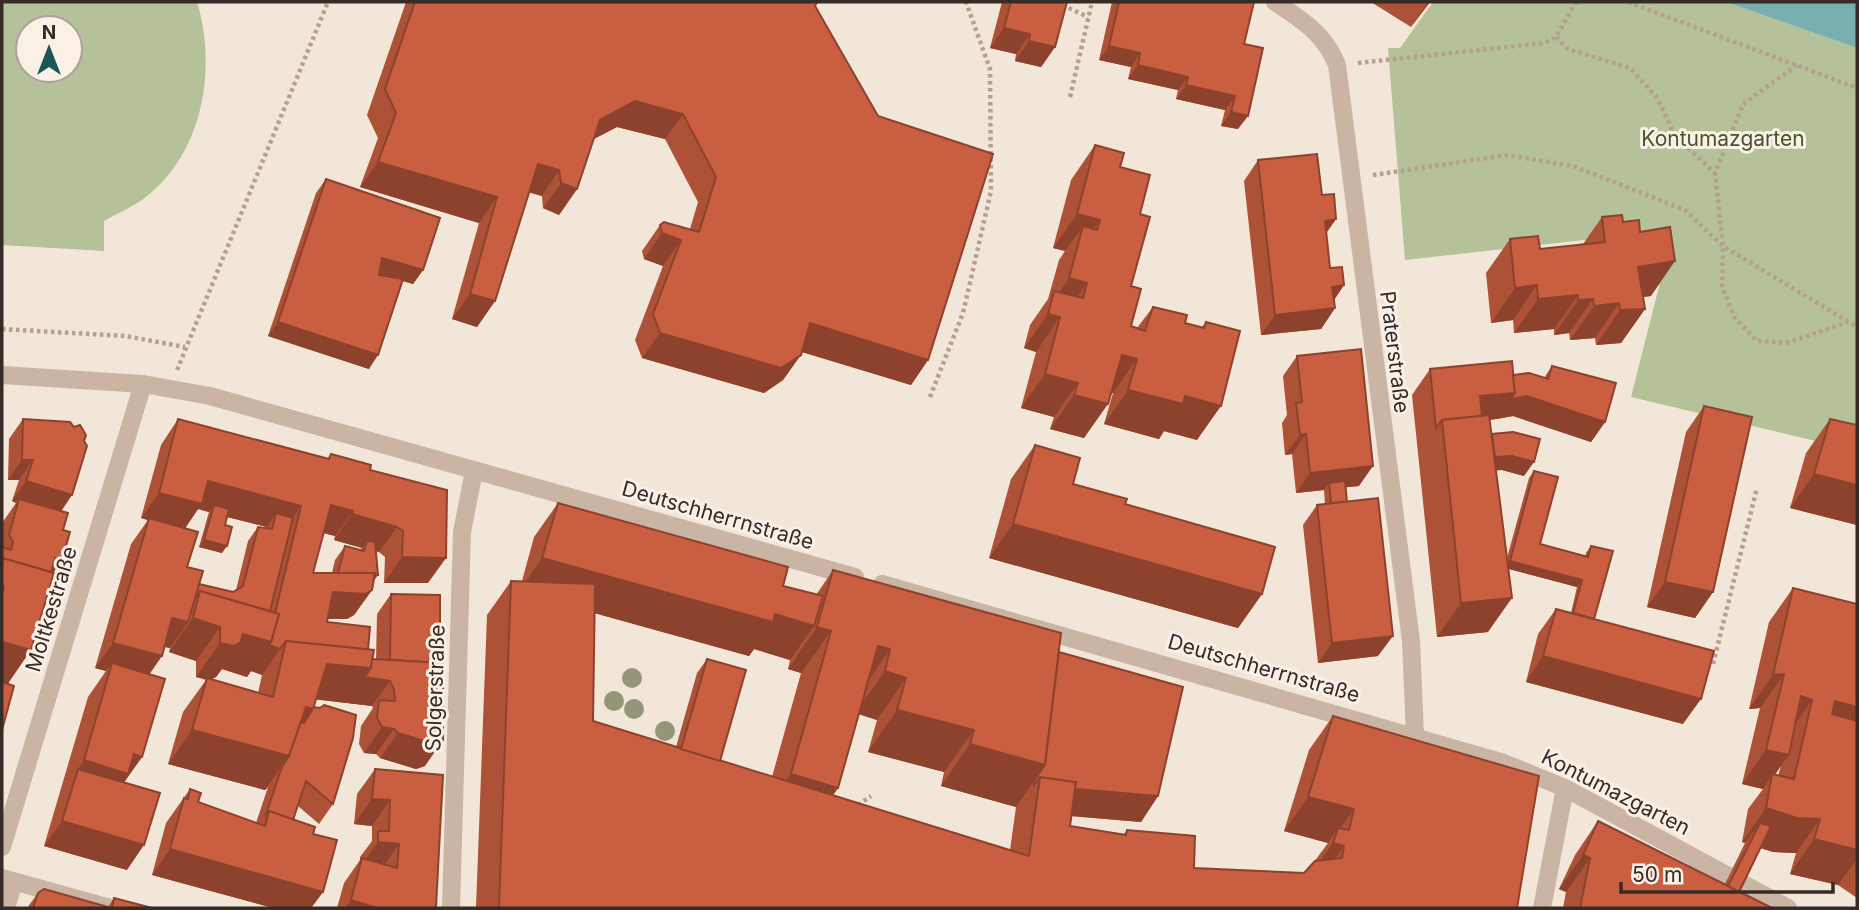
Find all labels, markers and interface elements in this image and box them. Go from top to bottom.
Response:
north arrow [14,14,84,84]
text: N [42,21,56,44]
park label: Kontumazgarten [1641,126,1805,151]
street label: Praterstraße [1375,290,1415,414]
street label: Deutschherrnstraße [619,476,817,554]
street label: Moltkestraße [20,543,82,675]
street label: Solgerstraße [420,624,450,752]
street label: Deutschherrnstraße [1165,629,1363,707]
street label: Kontumazgarten [1538,744,1694,840]
scale bar [1621,850,1833,894]
text: 50 m [1632,862,1682,887]

